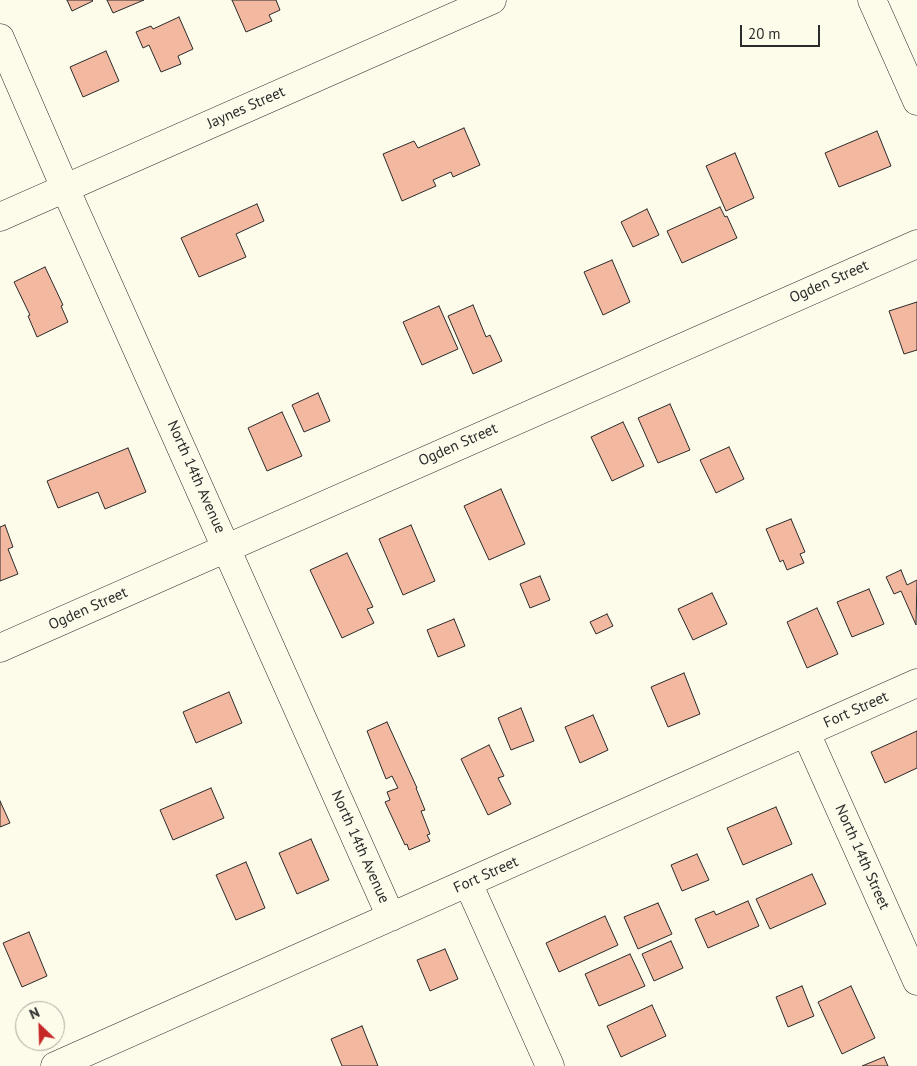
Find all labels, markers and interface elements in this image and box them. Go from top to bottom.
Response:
scale bar [742,15,822,47]
text: 20 m [748,24,781,43]
street label: Jaynes Street [204,83,288,133]
street label: Ogden Street [787,257,871,307]
street label: North 14th Avenue [163,418,229,536]
street label: Ogden Street [416,420,500,470]
street label: Ogden Street [46,584,130,634]
street label: Fort Street [821,688,891,732]
street label: North 14th Avenue [327,788,393,906]
street label: North 14th Street [831,802,893,912]
street label: Fort Street [451,853,521,897]
north arrow [15,1001,65,1051]
text: N [26,1003,42,1023]

